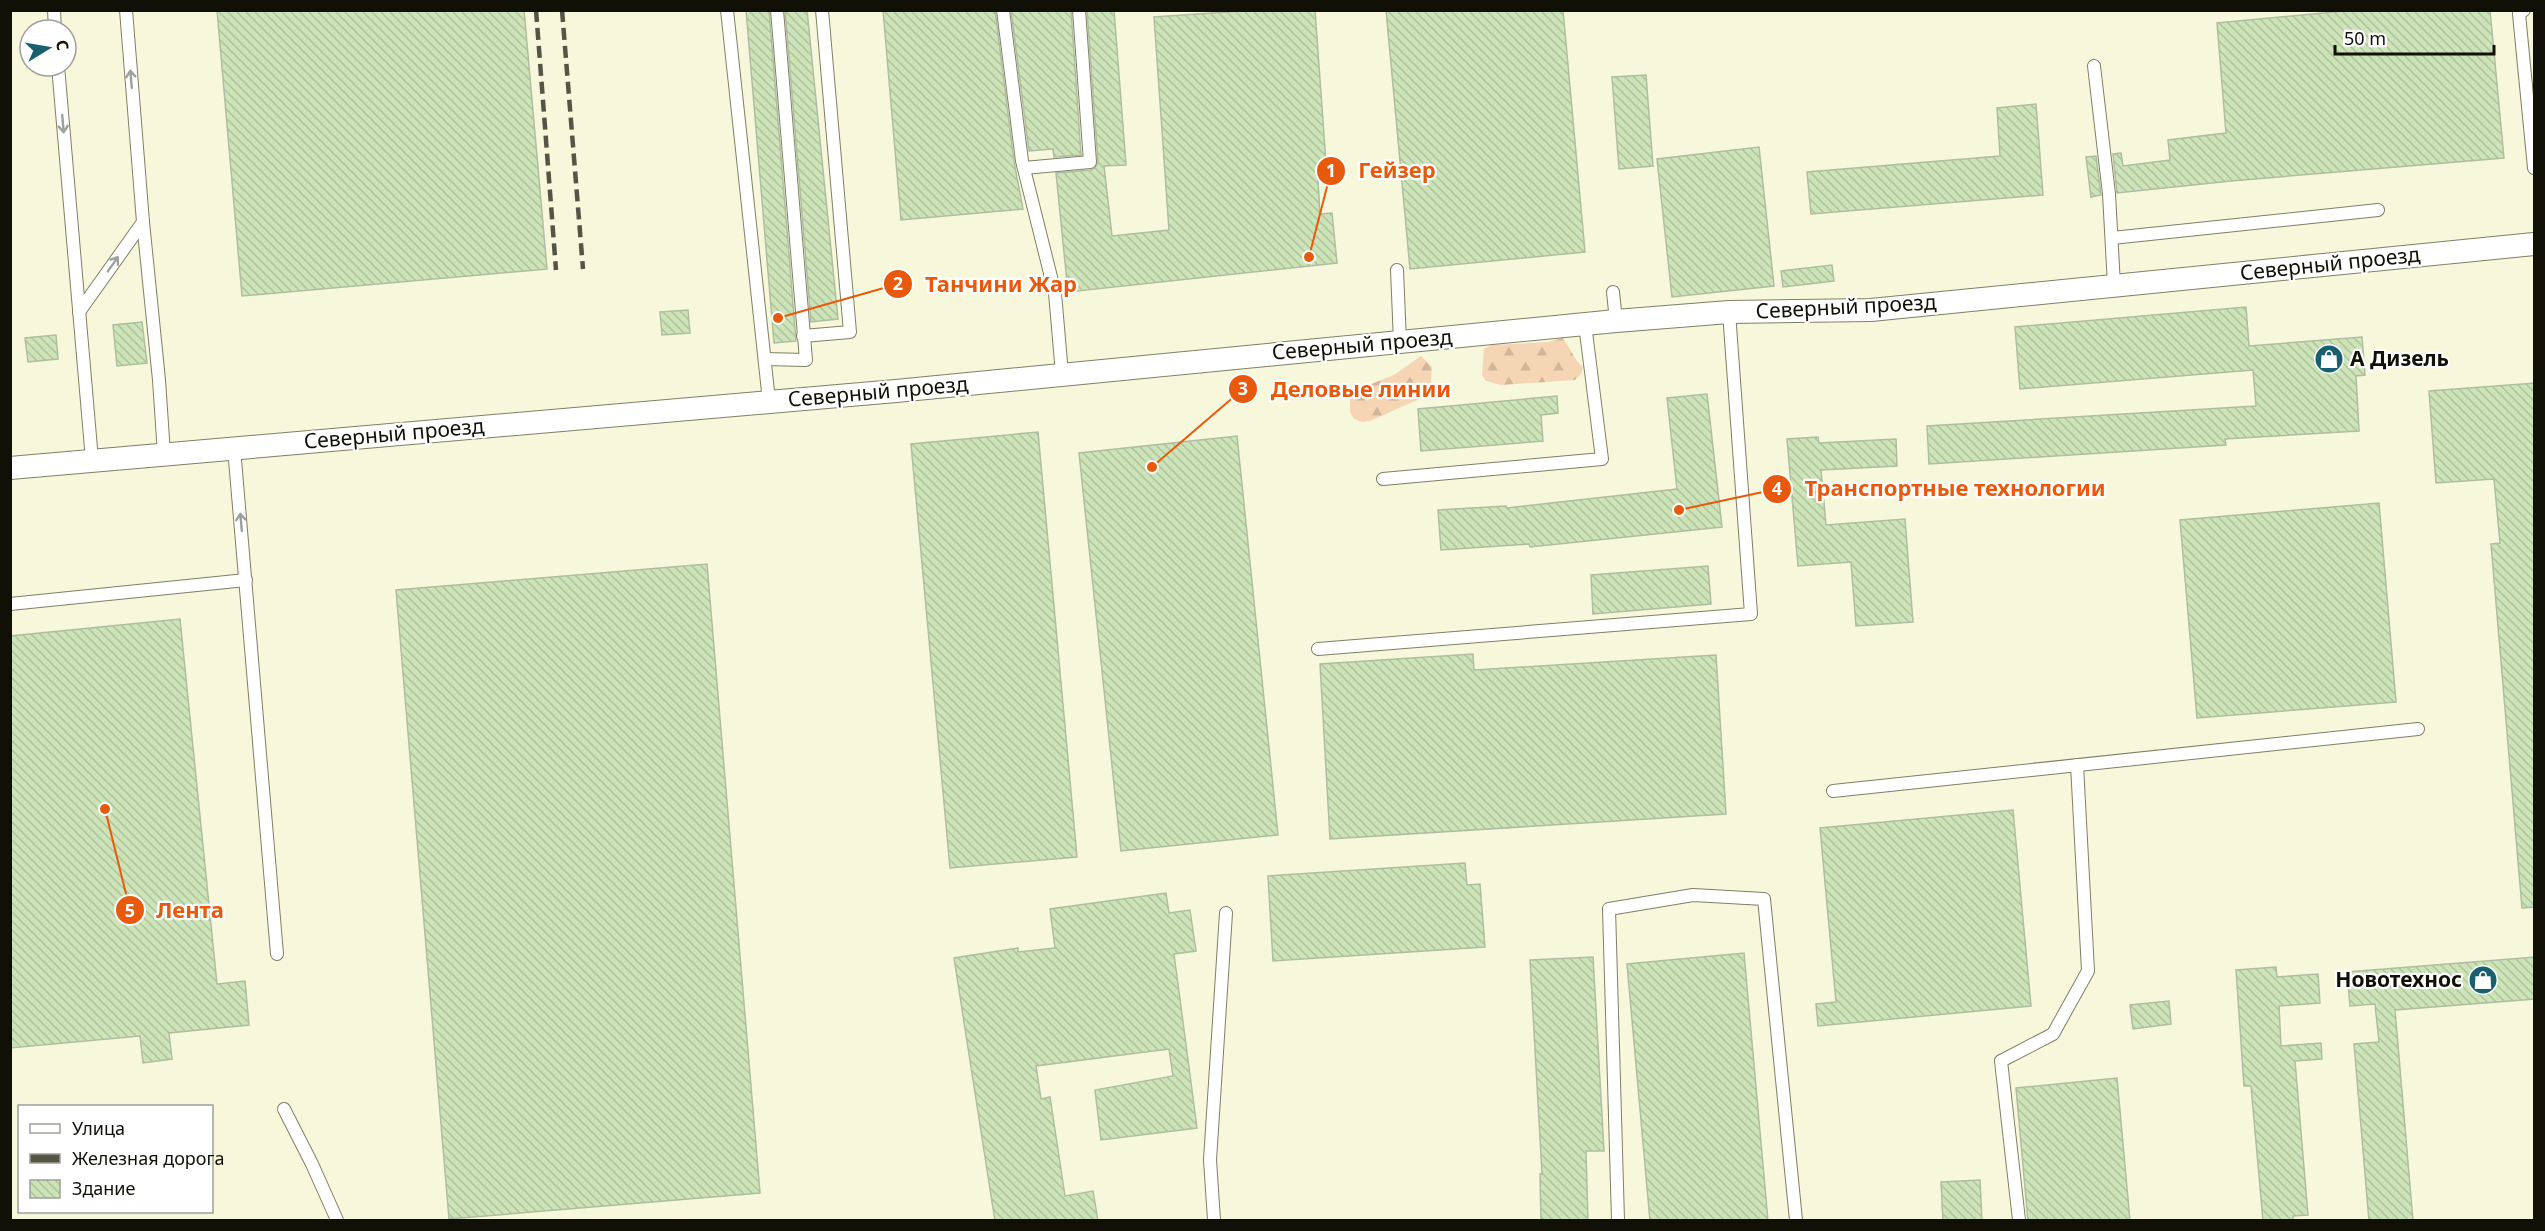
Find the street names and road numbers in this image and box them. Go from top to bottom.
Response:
street label: Северный проезд [2238,240,2422,286]
street label: Северный проезд [1755,287,1937,325]
street label: Северный проезд [1271,322,1454,366]
street label: Северный проезд [787,369,970,413]
street label: Северный проезд [303,411,486,455]

